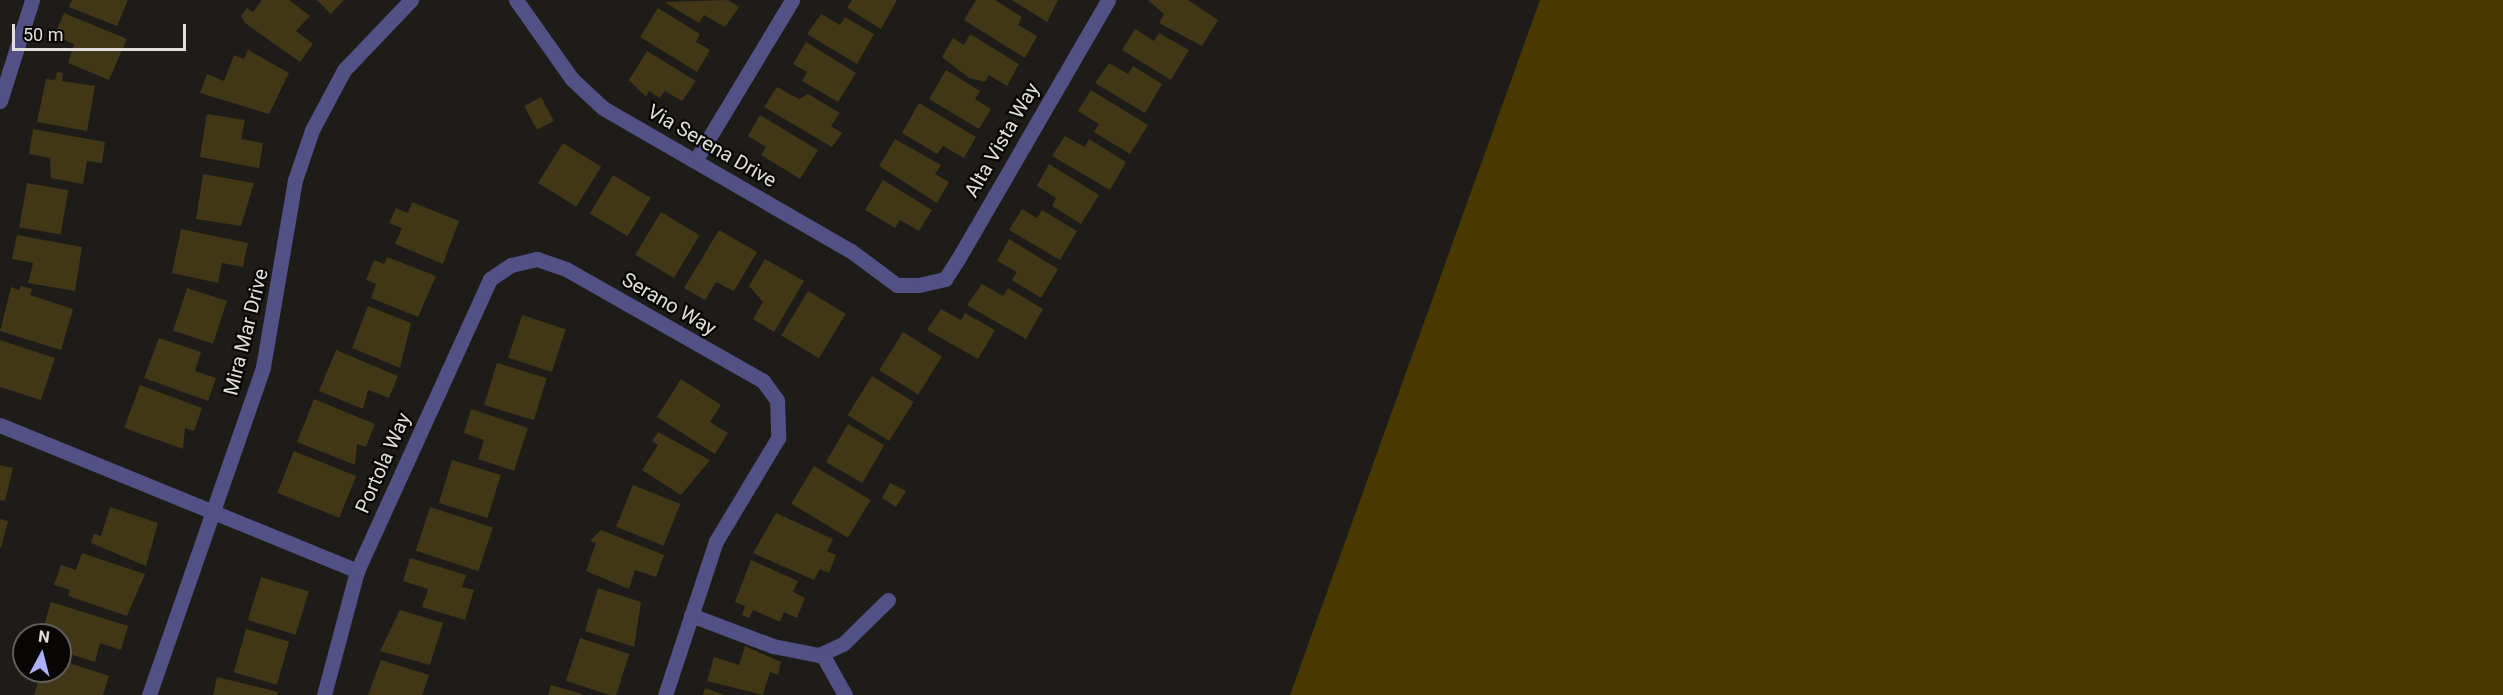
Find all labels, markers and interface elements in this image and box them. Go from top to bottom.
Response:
scale bar [15,12,189,50]
text: 50 m [23,24,63,45]
street label: Alta Vista Way [960,78,1044,202]
street label: Via Serena Drive [643,99,781,193]
street label: Mira Mar Drive [219,266,273,398]
street label: Serano Way [618,267,720,341]
street label: Portola Way [350,409,416,517]
north arrow [12,623,72,683]
text: N [37,627,51,647]

